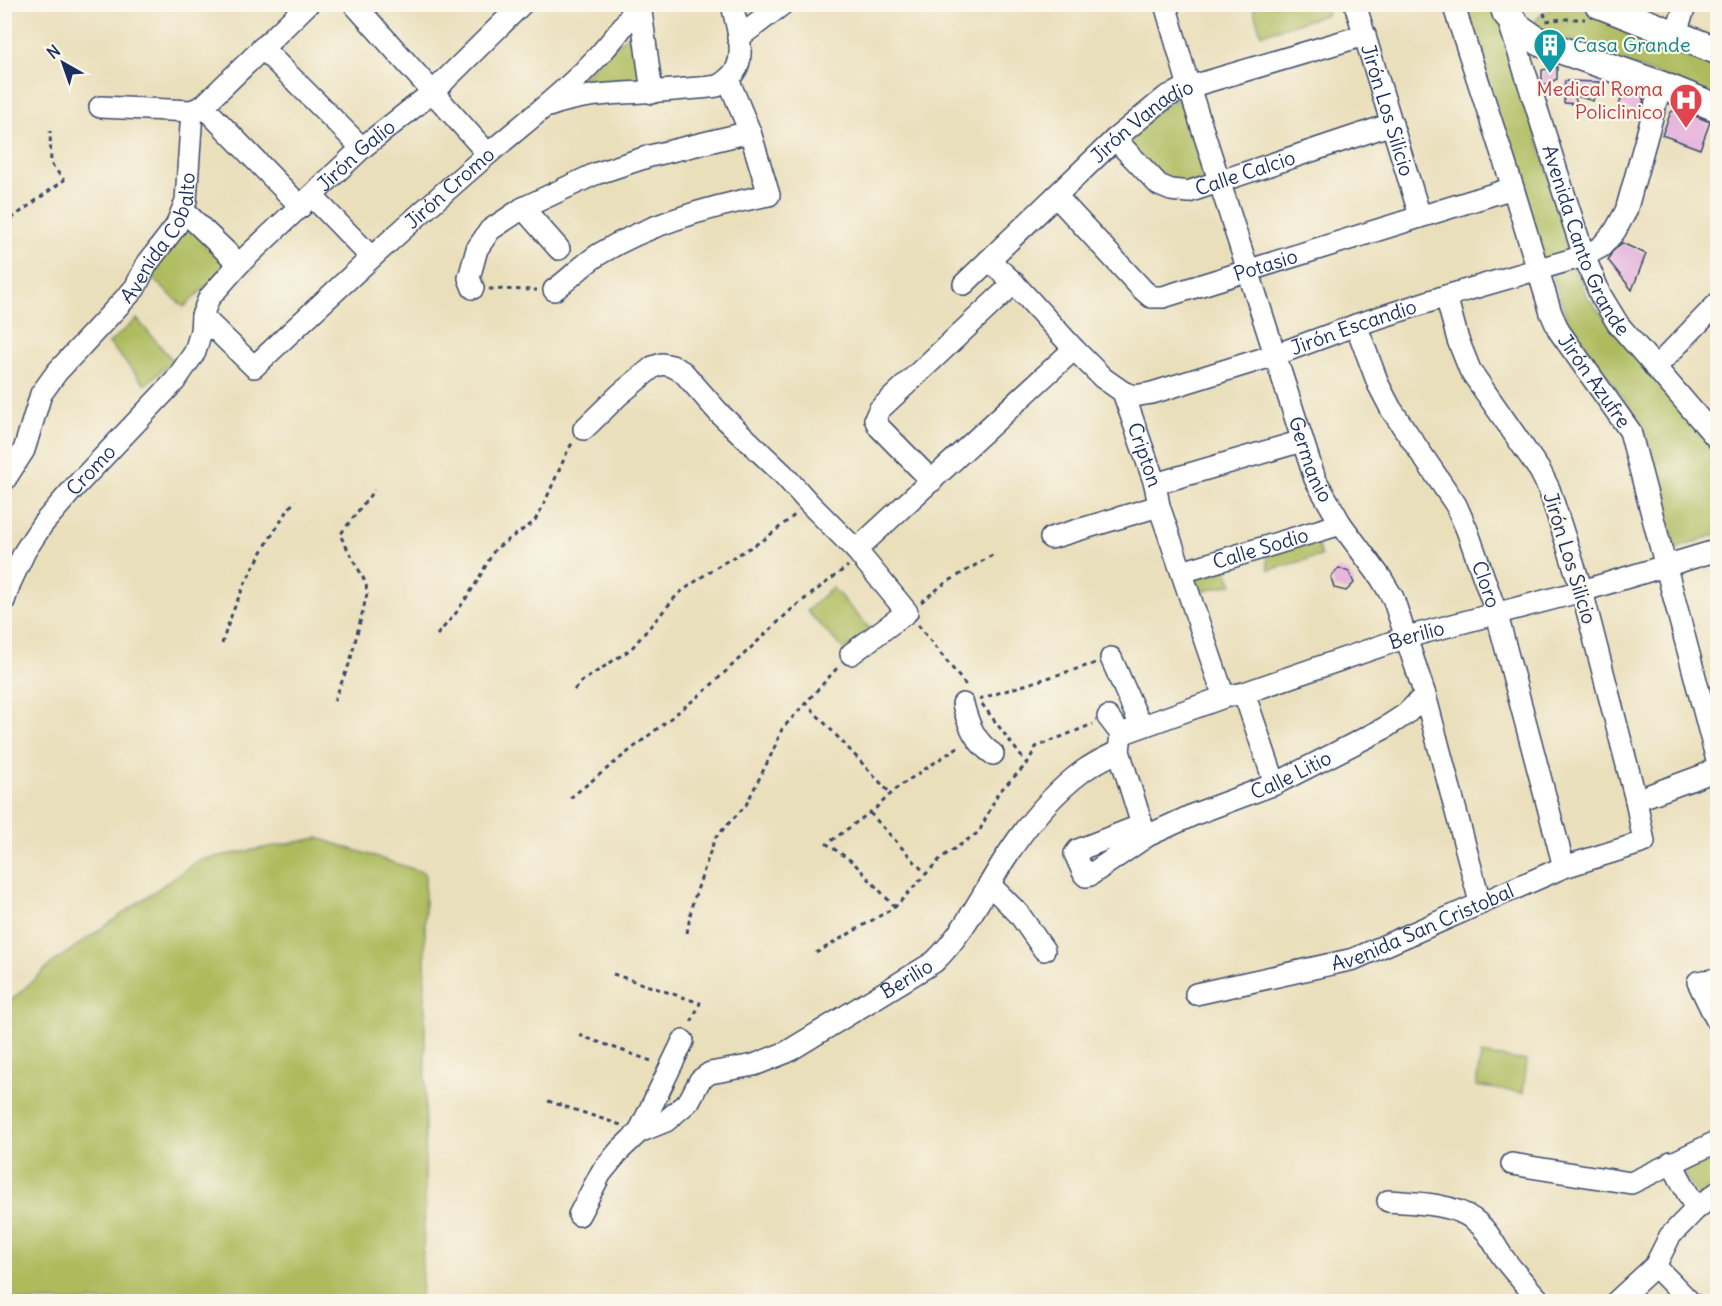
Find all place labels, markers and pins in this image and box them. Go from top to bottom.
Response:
building icon: Casa Grande [1532,27,1568,74]
place label: Casa Grande [1573,32,1691,57]
place label: Medical Roma Policlinico [1536,76,1663,124]
hospital icon: Medical Roma Policlinico [1668,82,1704,129]

